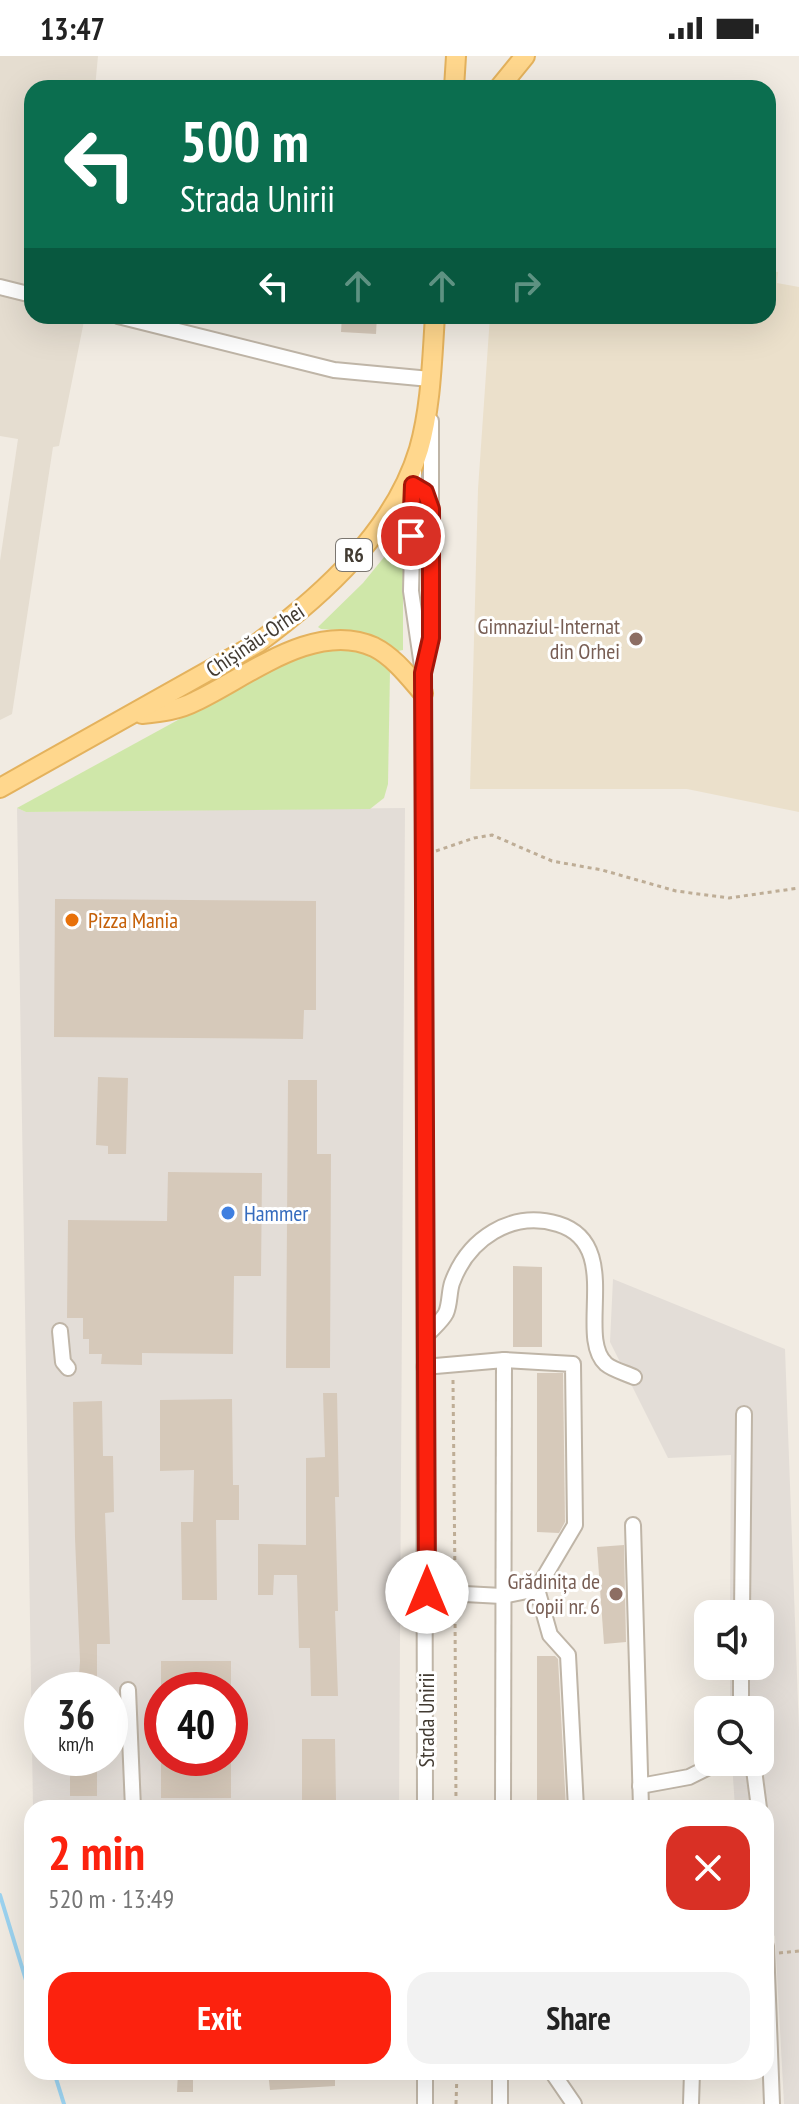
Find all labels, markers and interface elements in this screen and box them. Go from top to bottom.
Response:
text: 13:47 [40,9,105,48]
text: 500 m [180,105,309,177]
icon: left [48,112,152,216]
text: Strada Unirii [180,175,335,222]
icon: left [252,264,296,308]
icon: ahead [336,264,380,308]
icon: ahead [420,264,464,308]
icon: right [504,264,548,308]
pin [377,502,445,570]
icon: arrive [389,514,433,558]
road number: R6 [336,539,372,571]
street label: Chișinău-Orhei [200,597,310,683]
place label: Gimnaziul-Internat din Orhei [478,612,620,665]
marker: Gimnaziul-Internat din Orhei [627,630,645,648]
place label: Pizza Mania [88,906,178,934]
marker: Pizza Mania [63,911,81,929]
place label: Hammer [244,1199,308,1227]
marker: Hammer [219,1204,237,1222]
position arrow [385,1550,469,1634]
place label: Grădinița de Copii nr. 6 [507,1567,600,1620]
marker: Grădinița de Copii nr. 6 [607,1585,625,1603]
map controls [694,1600,774,1776]
button: sound [694,1600,774,1680]
speed limit sign: 40 [144,1672,248,1776]
street label: Strada Unirii [412,1673,440,1767]
text: 36 [57,1688,95,1740]
button: search [694,1696,774,1776]
text: km/h [58,1731,94,1757]
text: 2 min [48,1821,145,1883]
button: close [666,1826,750,1910]
text: 520 m · 13:49 [48,1882,174,1915]
button: Exit [48,1972,391,2064]
button: Share [407,1972,750,2064]

